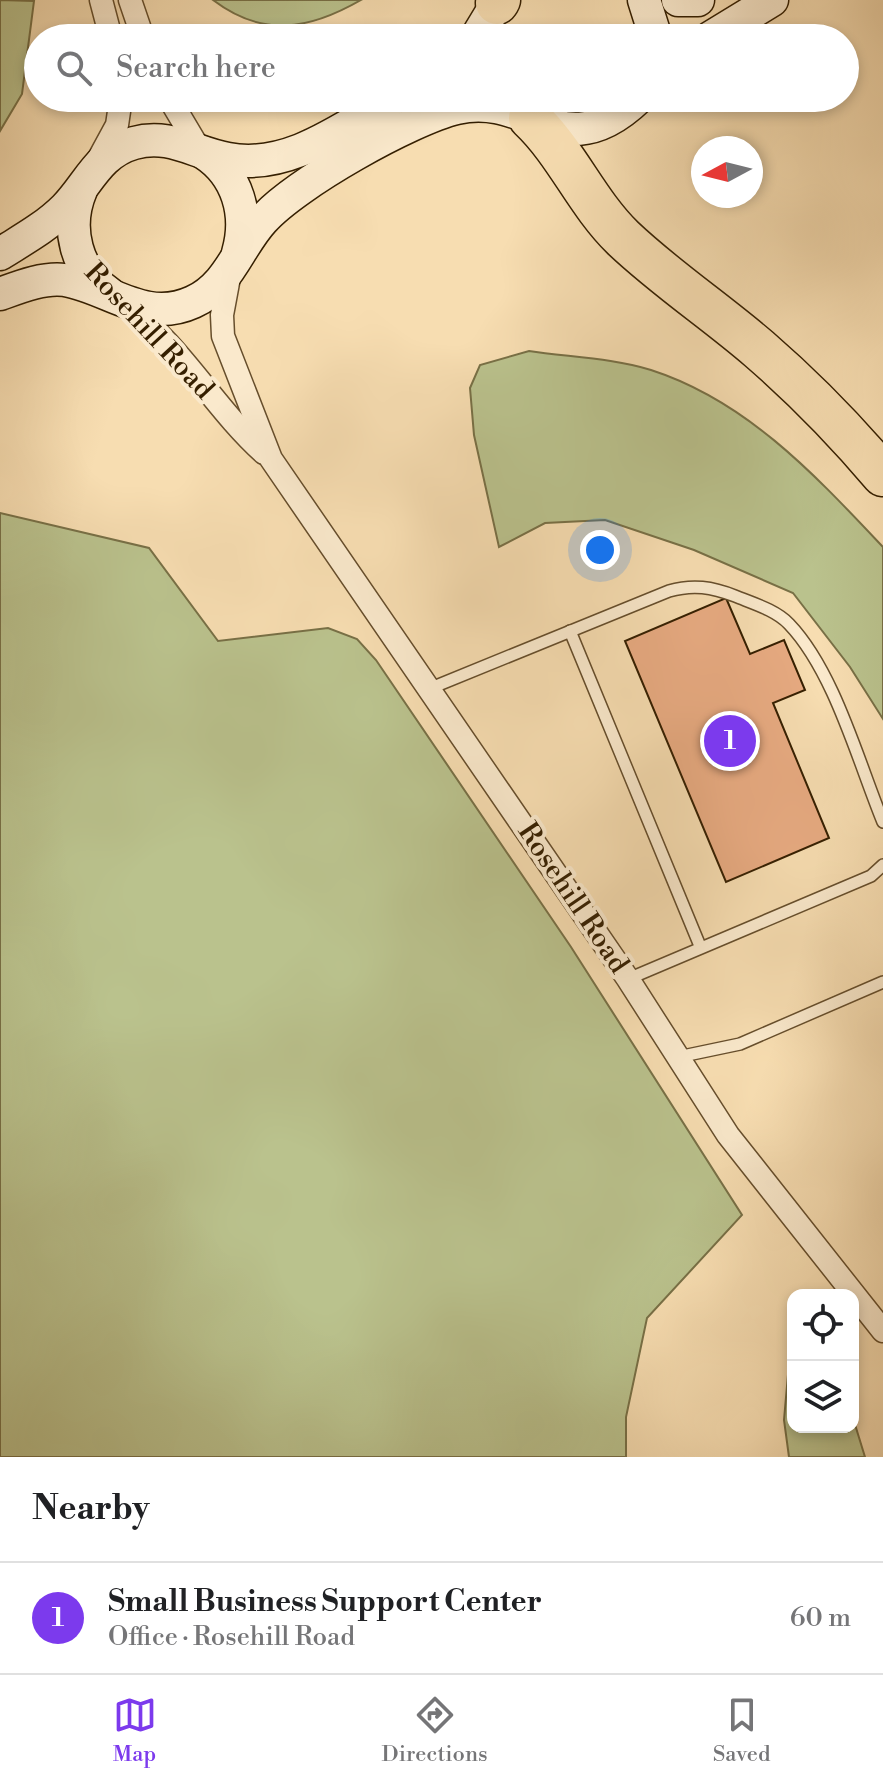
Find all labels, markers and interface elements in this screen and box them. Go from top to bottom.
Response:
search box [24,24,859,112]
icon: search [52,46,96,90]
text: Search here [116,49,276,87]
north arrow [691,136,763,208]
street label: Rosehill Road [77,255,221,407]
your location [580,530,620,570]
pin: 1 [704,711,756,771]
street label: Rosehill Road [510,816,636,980]
map controls [787,1289,859,1433]
button: locate [787,1289,859,1361]
button: layers [787,1361,859,1433]
text: Nearby [32,1488,150,1530]
text: Small Business Support Center [108,1583,542,1621]
text: 1 [52,1602,64,1634]
text: 60 m [790,1602,851,1634]
text: Office · Rosehill Road [108,1621,355,1653]
tab: Map [113,1693,157,1768]
tab: Directions [382,1693,488,1768]
tab: Saved [713,1693,770,1768]

